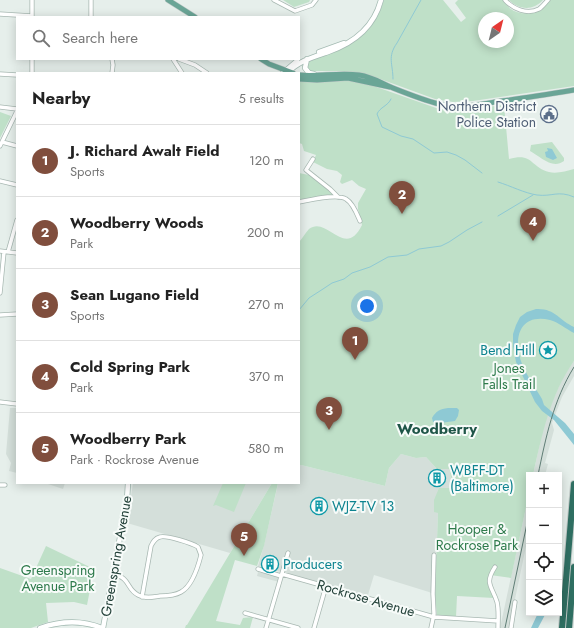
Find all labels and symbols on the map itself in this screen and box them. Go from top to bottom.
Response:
north arrow [478,12,514,48]
place label: Northern District Police Station [438,96,537,132]
public building icon: Northern District Police Station [539,104,559,124]
pin: 2 [389,181,415,214]
pin: 4 [520,208,546,241]
your location [357,296,377,316]
pin: 1 [342,327,368,360]
place label: Bend Hill [480,340,535,360]
place icon: Bend Hill [538,340,558,360]
park label: Jones Falls Trail [482,358,536,394]
pin: 3 [316,397,342,430]
district label: Woodberry [397,418,477,440]
place label: WBFF-DT (Baltimore) [450,460,514,496]
building icon: WBFF-DT (Baltimore) [427,468,447,488]
street label: Greenspring Avenue [96,494,136,618]
building icon: WJZ-TV 13 [309,496,329,516]
place label: WJZ-TV 13 [332,496,394,516]
park label: Hooper & Rockrose Park [436,519,519,555]
pin: 5 [231,523,257,556]
building icon: Producers [260,554,280,574]
place label: Producers [283,554,343,574]
park label: Greenspring Avenue Park [21,560,95,596]
street label: Rockrose Avenue [315,574,417,622]

